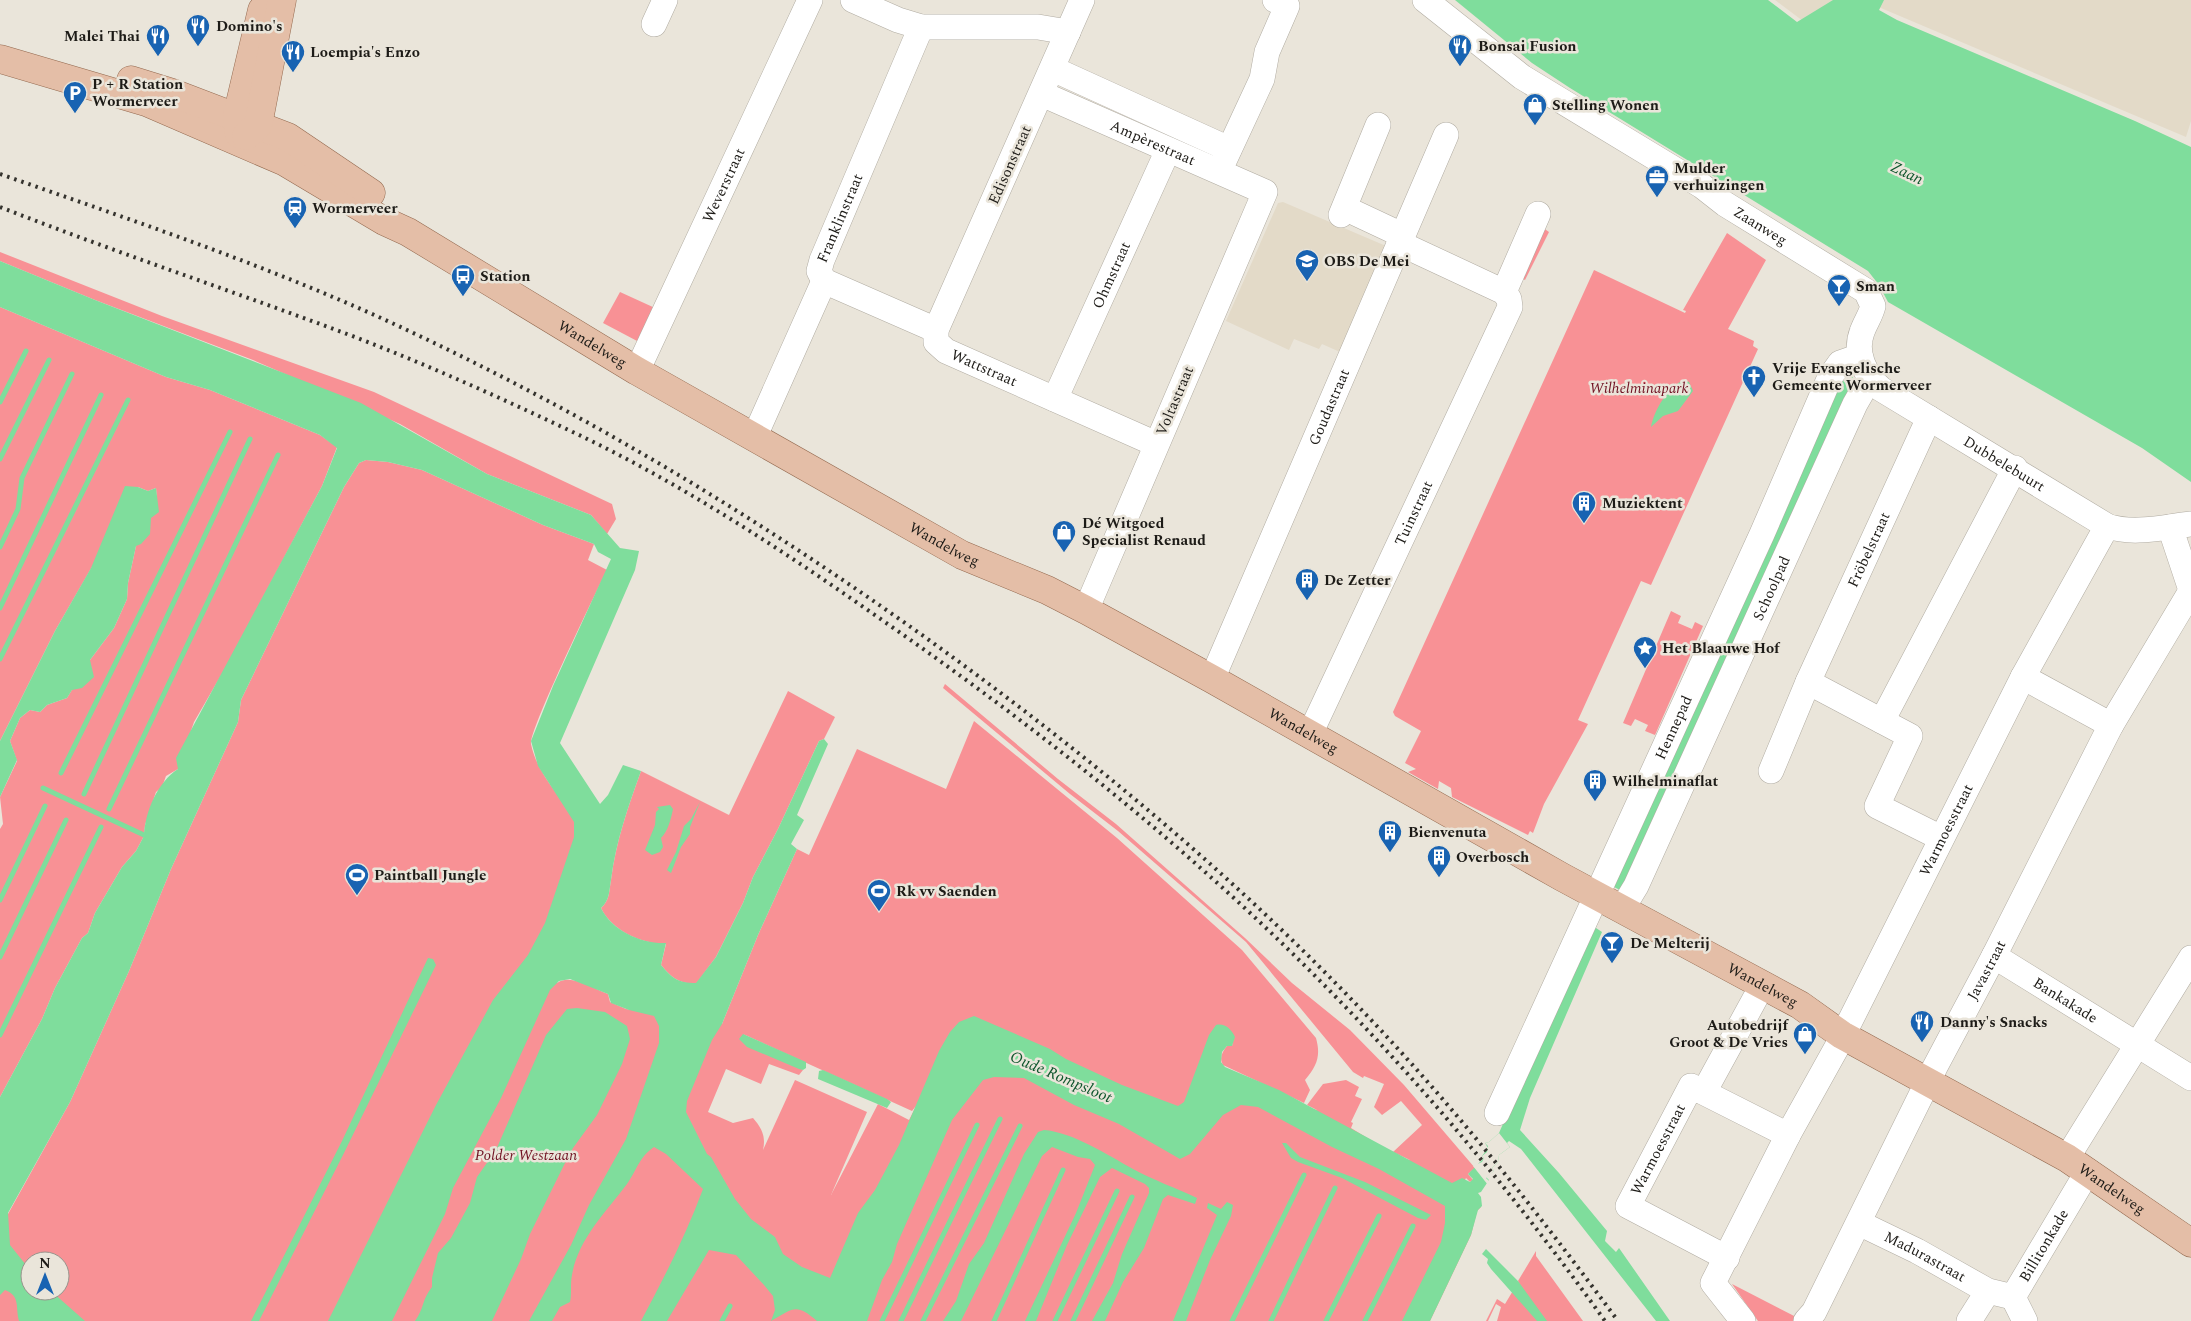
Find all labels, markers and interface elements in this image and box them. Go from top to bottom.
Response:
restaurant icon: Domino's [185,13,211,47]
place label: Domino's [216,15,283,38]
restaurant icon: Malei Thai [145,23,171,57]
place label: Malei Thai [64,25,140,48]
restaurant icon: Bonsai Fusion [1447,33,1473,67]
place label: Bonsai Fusion [1478,35,1577,58]
restaurant icon: Loempia's Enzo [280,39,306,73]
place label: Loempia's Enzo [310,41,420,64]
place label: P + R Station Wormerveer [92,73,183,113]
parking icon: P + R Station Wormerveer [62,80,88,114]
shop icon: Stelling Wonen [1522,92,1548,126]
place label: Stelling Wonen [1552,94,1659,117]
street label: Ampèrestraat [1106,114,1199,172]
street label: Edisonstraat [982,122,1038,208]
street label: Weverstraat [696,144,751,226]
water label: Zaan [1887,155,1928,191]
place label: Mulder verhuizingen [1673,157,1765,197]
office icon: Mulder verhuizingen [1644,164,1670,198]
street label: Franklinstraat [811,170,869,266]
station icon: Wormerveer [282,195,308,229]
place label: Wormerveer [312,197,398,220]
street label: Zaanweg [1729,200,1792,251]
street label: Ohmstraat [1086,238,1136,313]
school or university icon: OBS De Mei [1294,248,1320,282]
place label: OBS De Mei [1324,250,1409,273]
bus stop icon: Station [450,263,476,297]
place label: Station [480,265,530,288]
bar icon: Sman [1826,273,1852,307]
place label: Sman [1856,275,1895,298]
street label: Wandelweg [553,314,631,374]
street label: Wattstraat [947,343,1021,393]
place label: Vrije Evangelische Gemeente Wormerveer [1772,357,1932,397]
street label: Voltastraat [1150,363,1200,439]
church icon: Vrije Evangelische Gemeente Wormerveer [1741,364,1767,398]
street label: Goudastraat [1302,365,1356,449]
park label: Wilhelminapark [1589,377,1689,400]
street label: Dubbelebuurt [1959,430,2050,497]
street label: Tuinstraat [1388,477,1439,549]
building icon: Muziektent [1571,490,1597,524]
place label: Muziektent [1602,492,1683,515]
street label: Fröbelstraat [1841,508,1896,591]
place label: Dé Witgoed Specialist Renaud [1082,512,1206,552]
street label: Wandelweg [905,516,983,573]
shop icon: Dé Witgoed Specialist Renaud [1051,519,1077,553]
street label: Schoolpad [1747,552,1796,624]
building icon: De Zetter [1294,567,1320,601]
place label: De Zetter [1324,569,1391,592]
place icon: Het Blaauwe Hof [1632,635,1658,669]
place label: Het Blaauwe Hof [1662,637,1781,660]
street label: Hennepad [1649,692,1698,763]
street label: Wandelweg [1264,702,1343,760]
building icon: Wilhelminaflat [1582,768,1608,802]
place label: Wilhelminaflat [1612,770,1719,793]
street label: Warmoesstraat [1913,780,1979,880]
building icon: Bienvenuta [1377,819,1403,853]
place label: Bienvenuta [1408,821,1487,844]
building icon: Overbosch [1426,844,1452,878]
place label: Overbosch [1456,846,1529,869]
sports icon: Paintball Jungle [344,862,370,896]
place label: Paintball Jungle [374,864,486,887]
sports icon: Rk vv Saenden [866,878,892,912]
place label: Rk vv Saenden [896,880,997,903]
bar icon: De Melterij [1599,930,1625,964]
place label: De Melterij [1630,932,1710,955]
street label: Javastraat [1961,936,2012,1004]
street label: Wandelweg [1723,956,1802,1013]
street label: Bankakade [2029,971,2102,1029]
restaurant icon: Danny's Snacks [1909,1009,1935,1043]
place label: Danny's Snacks [1940,1011,2048,1034]
place label: Autobedrijf Groot & De Vries [1669,1014,1789,1054]
shop icon: Autobedrijf Groot & De Vries [1792,1021,1818,1055]
water label: Oude Rompsloot [1006,1045,1117,1110]
street label: Warmoesstraat [1624,1099,1691,1199]
park label: Polder Westzaan [475,1144,577,1167]
street label: Wandelweg [2074,1158,2150,1220]
street label: Billitonkade [2013,1205,2074,1286]
street label: Madurastraat [1880,1225,1970,1288]
north arrow [20,1251,70,1301]
text: N [39,1253,51,1274]

